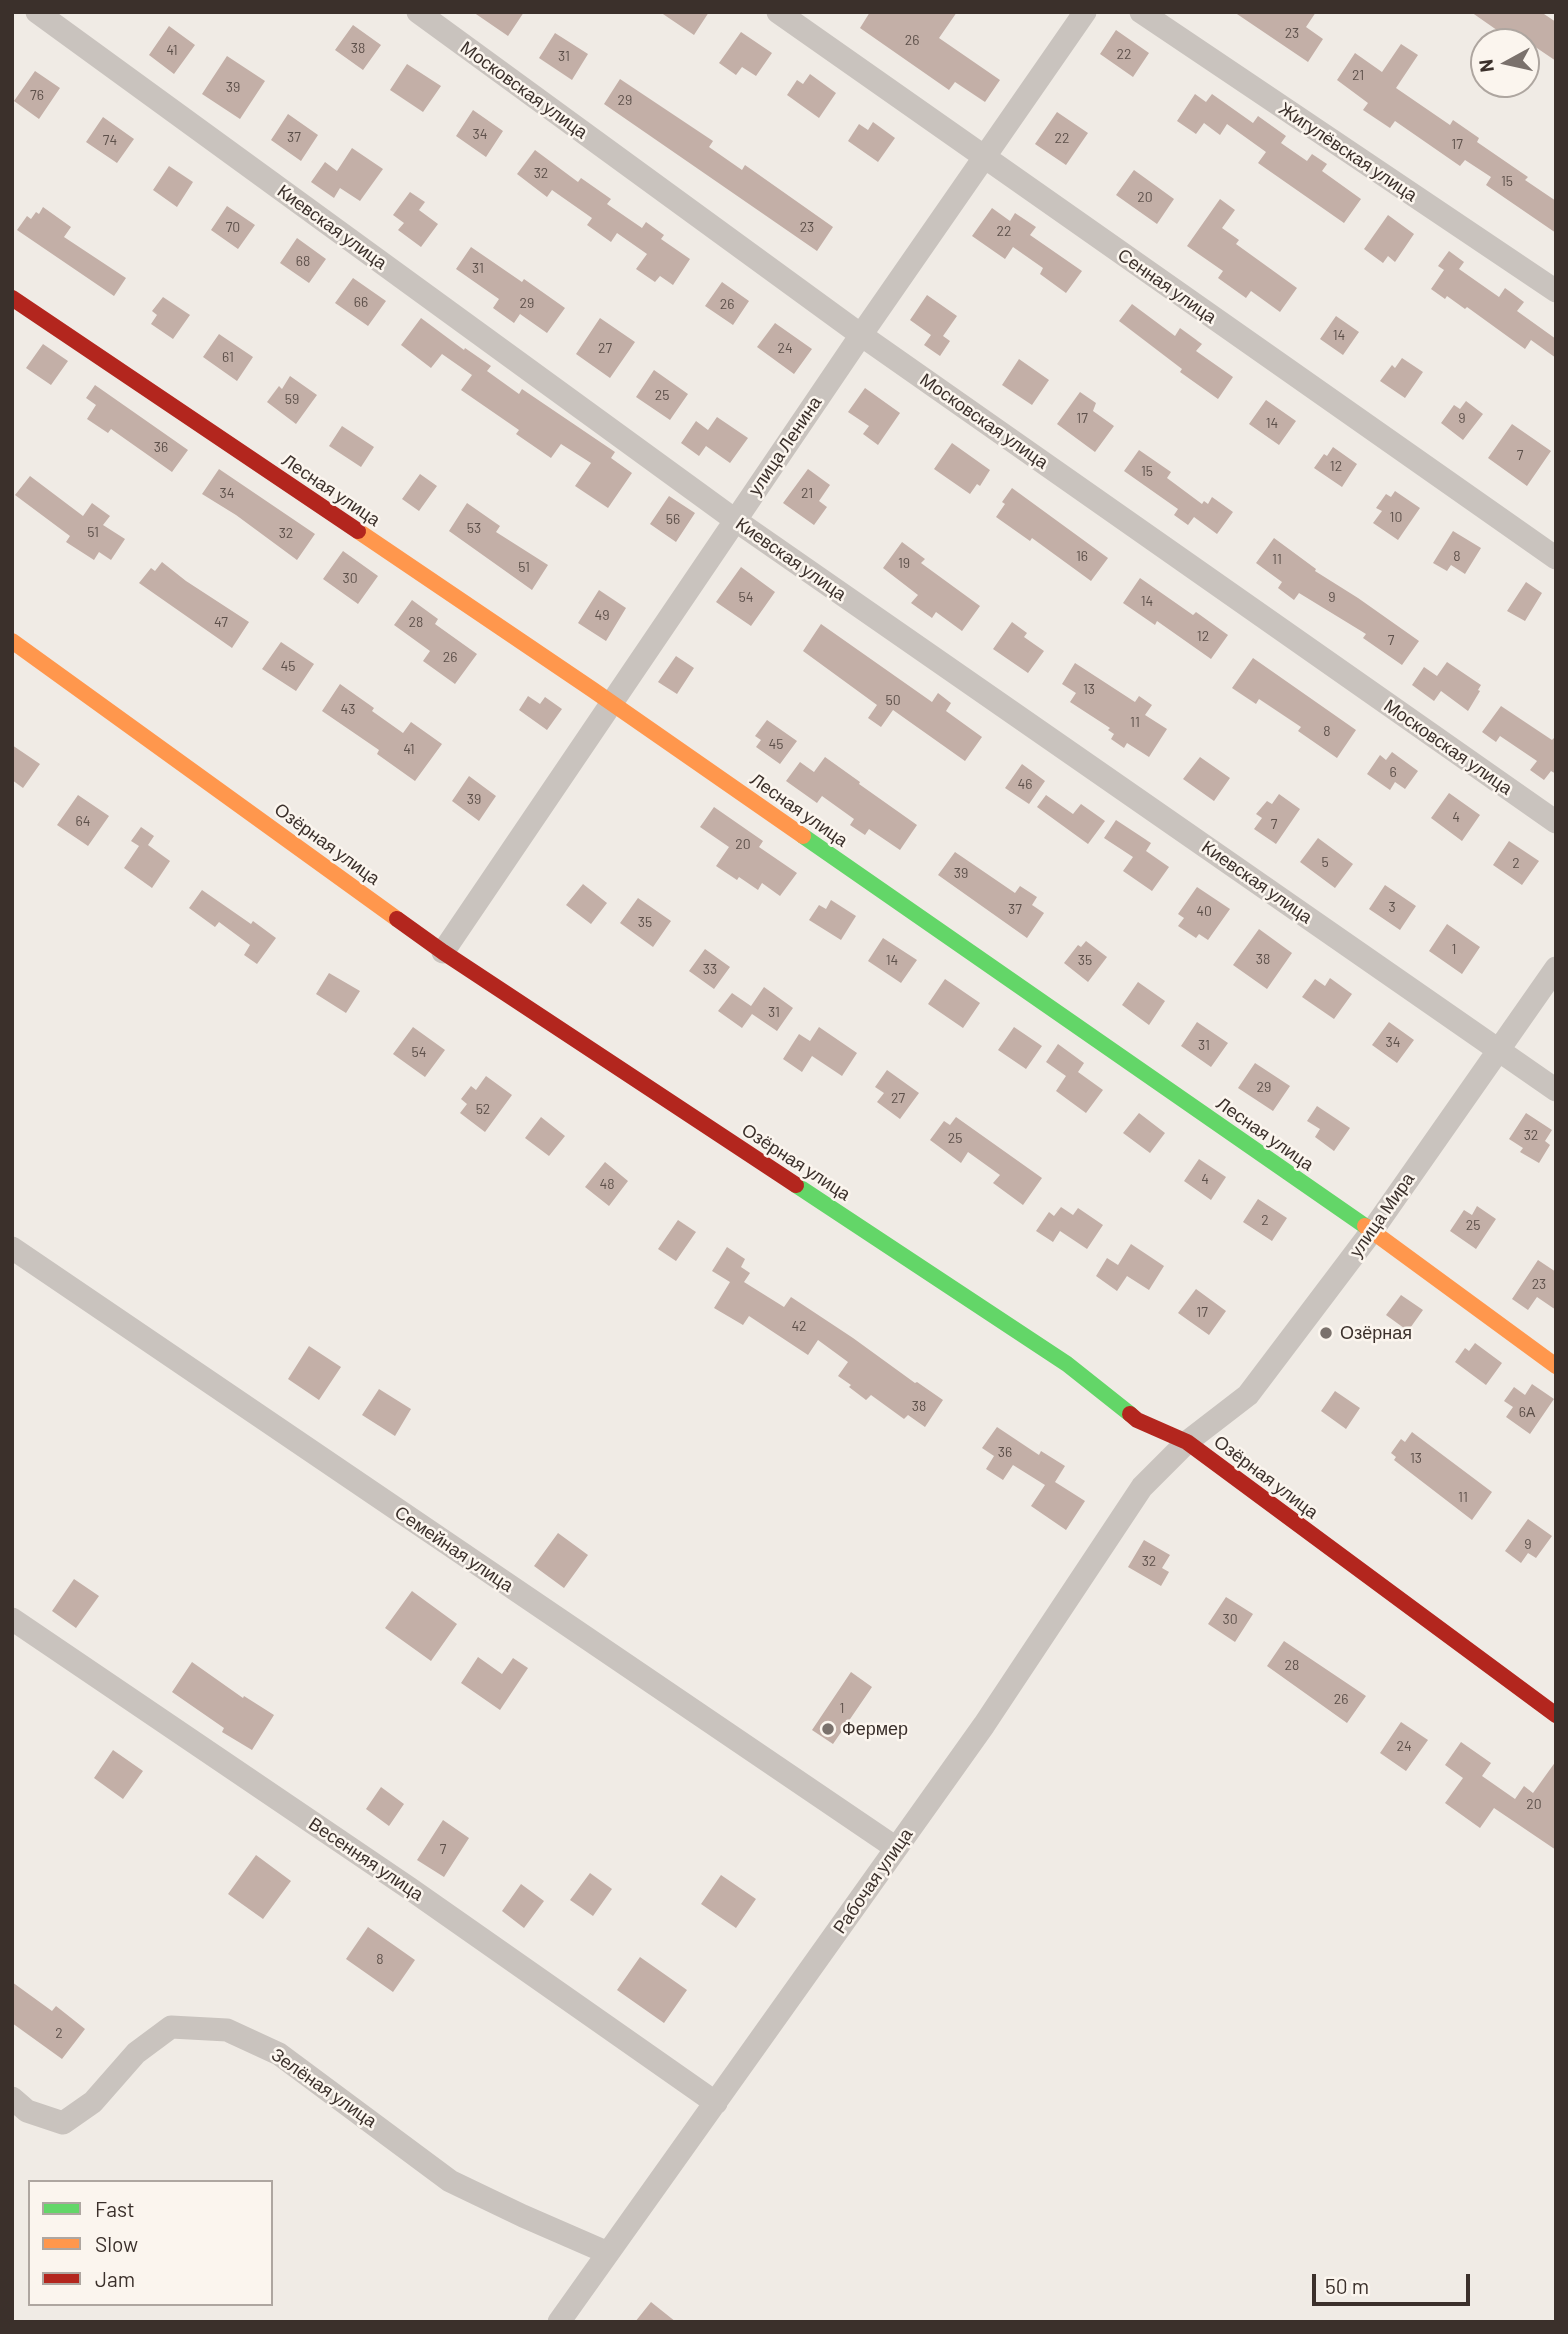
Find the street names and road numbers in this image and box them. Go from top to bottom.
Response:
street label: Московская улица [456,37,592,143]
street label: Жигулёвская улица [1275,98,1421,206]
street label: Киевская улица [273,180,391,274]
street label: Сенная улица [1113,244,1221,328]
street label: Московская улица [916,369,1052,473]
street label: улица Ленина [744,392,826,500]
street label: Лесная улица [278,449,384,531]
street label: Киевская улица [732,513,850,605]
street label: Московская улица [1380,695,1516,799]
street label: Лесная улица [746,769,852,851]
street label: Озёрная улица [270,799,384,889]
street label: Киевская улица [1198,836,1316,928]
street label: Лесная улица [1212,1093,1318,1175]
street label: Озёрная улица [738,1119,854,1205]
street label: улица Мира [1345,1169,1419,1261]
street label: Озёрная улица [1210,1431,1322,1523]
street label: Семейная улица [391,1501,517,1597]
street label: Весенняя улица [305,1813,427,1905]
street label: Рабочая улица [829,1824,917,1938]
street label: Зелёная улица [267,2044,381,2132]

